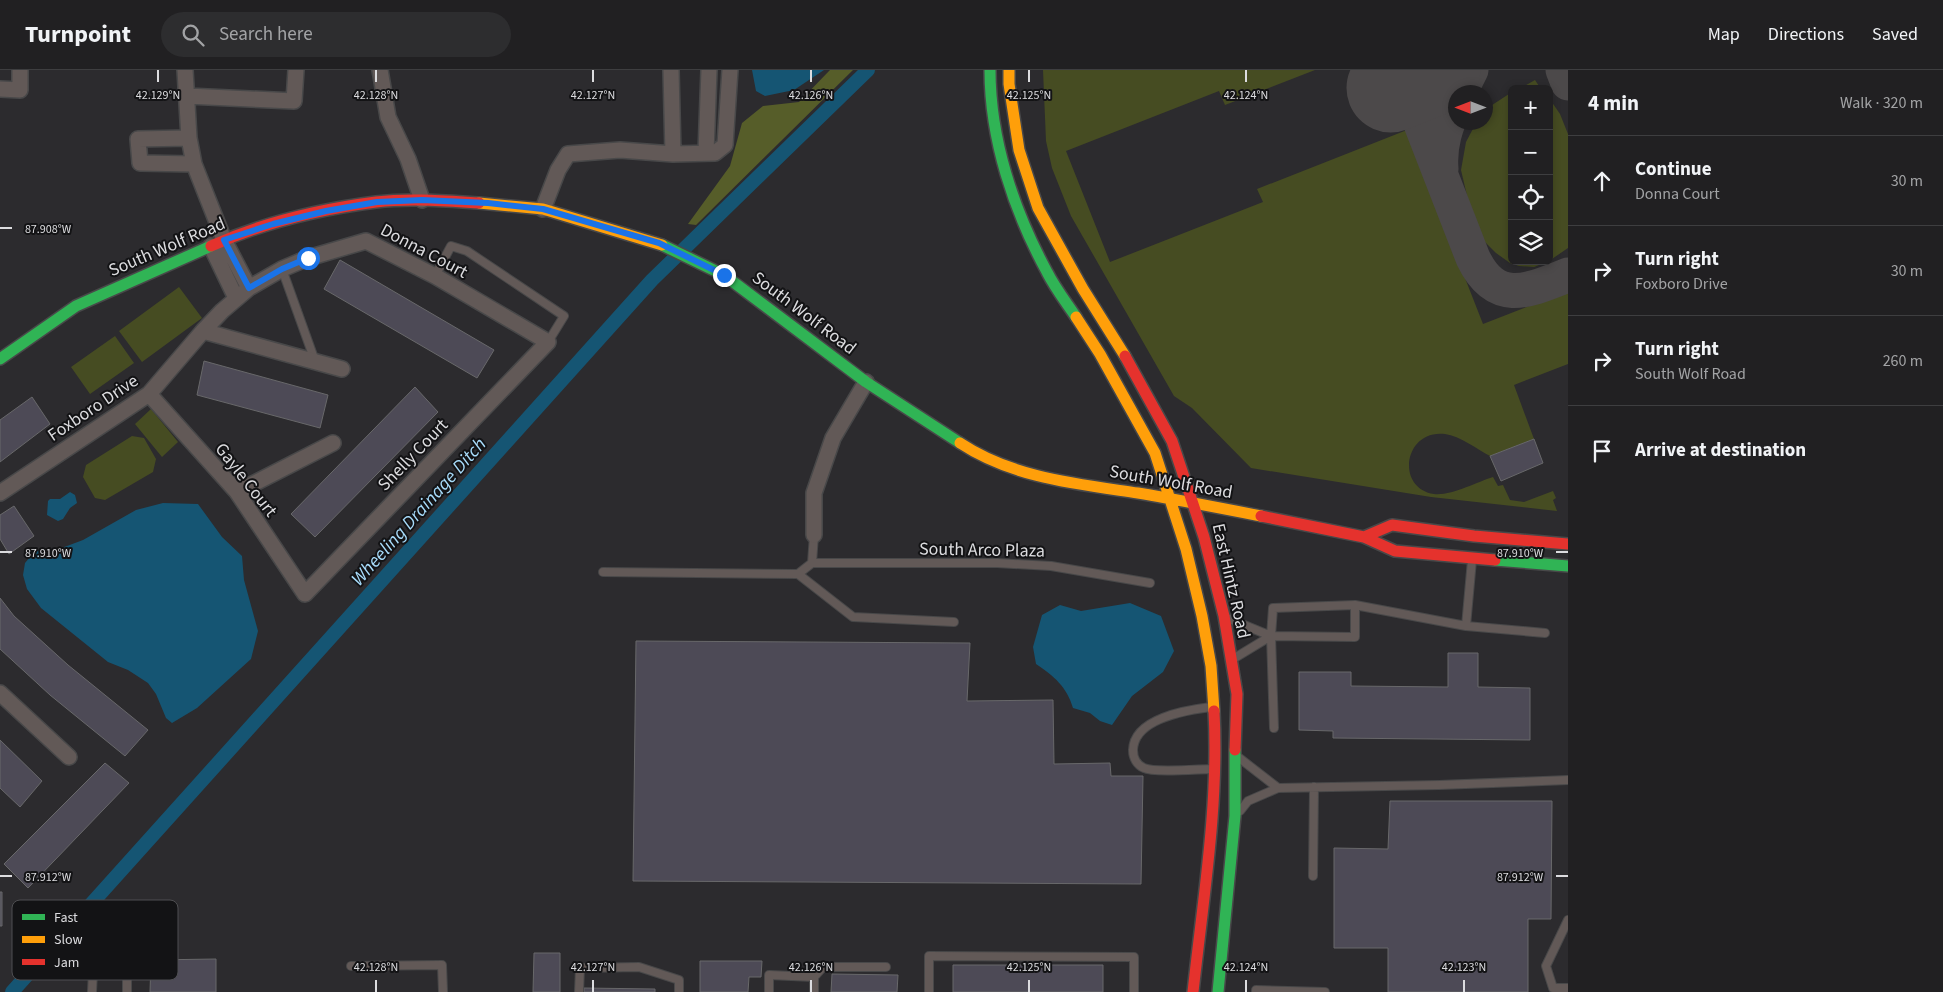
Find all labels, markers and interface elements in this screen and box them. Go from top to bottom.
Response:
search box [161,12,511,57]
text: Turnpoint [25,17,131,52]
icon: search [179,21,207,49]
text: Search here [219,21,313,48]
text: Map [1708,22,1740,47]
text: Directions [1768,22,1844,47]
text: Saved [1872,22,1918,47]
north arrow [1448,85,1493,130]
map controls [1508,85,1553,265]
button: + [1508,85,1553,130]
text: 42.129°N [136,87,180,104]
text: 42.128°N [354,87,398,104]
text: 42.127°N [571,87,615,104]
text: 42.126°N [789,87,833,104]
text: 42.125°N [1007,87,1051,104]
text: 42.124°N [1224,87,1268,104]
text: 4 min [1588,88,1639,118]
text: Walk · 320 m [1840,92,1923,114]
button: − [1508,130,1553,175]
text: Continue [1635,156,1712,183]
icon: ahead [1588,167,1616,195]
text: 30 m [1891,170,1923,192]
button: locate [1508,175,1553,220]
text: Donna Court [1635,183,1720,205]
street label: South Wolf Road [105,211,229,283]
street label: Donna Court [376,218,472,284]
button: layers [1508,220,1553,265]
text: 87.908°W [25,221,72,238]
text: Turn right [1635,246,1719,273]
route start [297,247,320,270]
icon: right [1588,257,1616,285]
text: 30 m [1891,260,1923,282]
route end [713,264,736,287]
street label: South Wolf Road [747,266,861,360]
text: Foxboro Drive [1635,273,1728,295]
text: Turn right [1635,336,1719,363]
icon: right [1588,347,1616,375]
text: 260 m [1883,350,1923,372]
text: South Wolf Road [1635,363,1746,385]
street label: Foxboro Drive [43,368,143,448]
street label: Shelly Court [372,413,454,497]
water label: Wheeling Drainage Ditch [345,432,493,592]
icon: arrive [1588,437,1616,465]
text: Arrive at destination [1635,437,1806,464]
street label: Gayle Court [209,438,283,522]
street label: South Wolf Road [1107,459,1235,505]
street label: East Hintz Road [1206,521,1256,641]
street label: South Arco Plaza [919,536,1045,564]
text: 87.910°W [25,545,72,562]
text: 87.910°W [1497,545,1544,562]
text: 87.912°W [25,869,72,886]
text: 87.912°W [1497,869,1544,886]
legend [12,900,178,980]
text: Fast [54,908,78,928]
text: Slow [54,930,83,950]
text: Jam [54,953,79,973]
text: 42.128°N [354,959,398,976]
text: 42.127°N [571,959,615,976]
text: 42.126°N [789,959,833,976]
text: 42.125°N [1007,959,1051,976]
text: 42.124°N [1224,959,1268,976]
text: 42.123°N [1442,959,1486,976]

